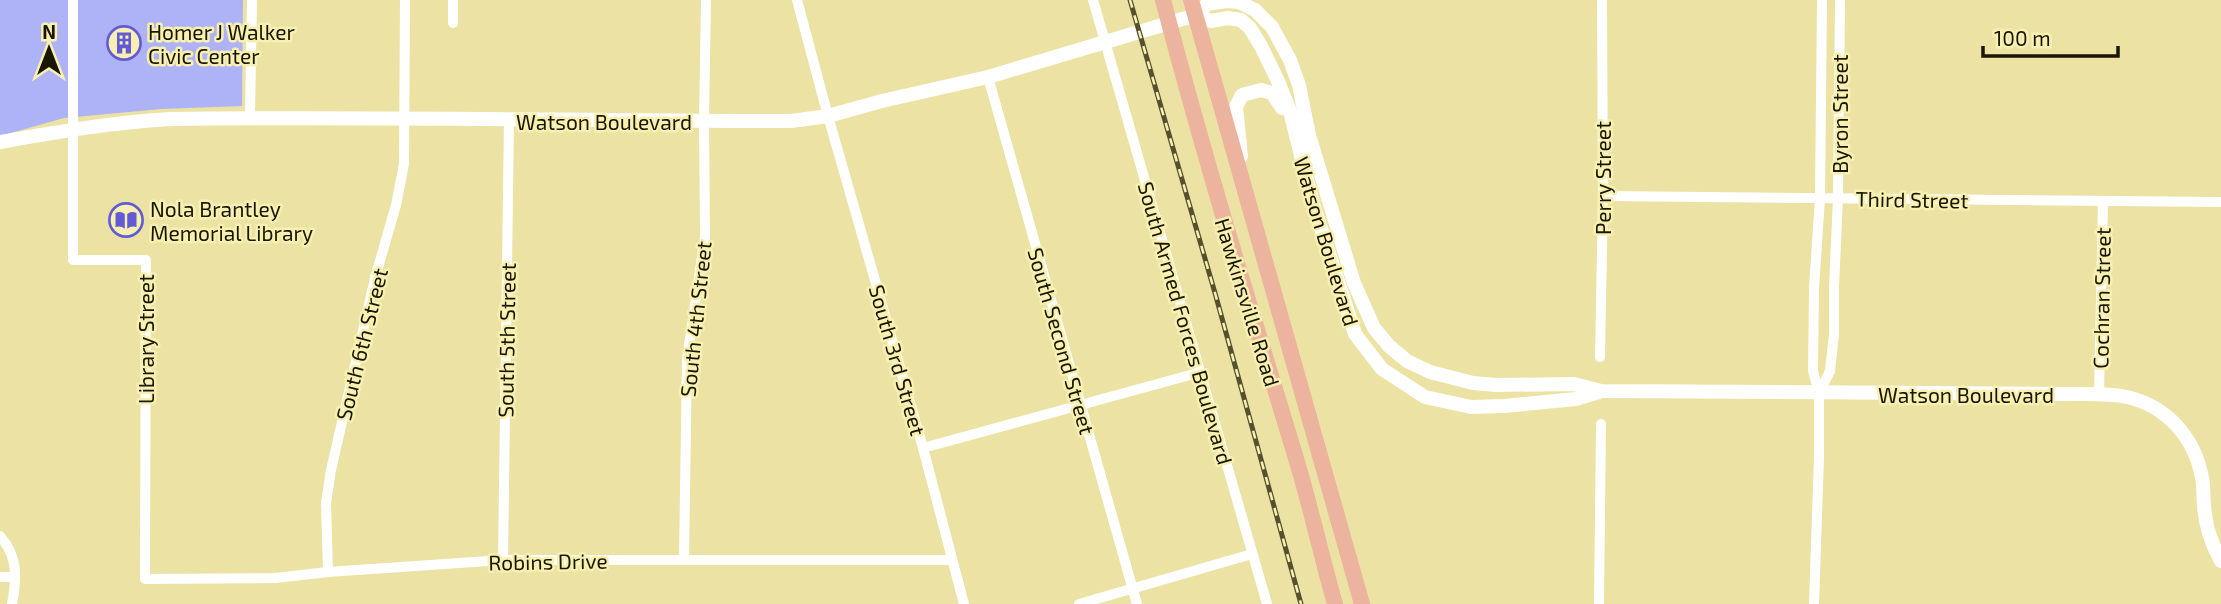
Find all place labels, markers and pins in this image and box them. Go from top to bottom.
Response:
place label: Homer J Walker Civic Center [148,19,295,68]
building icon: Homer J Walker Civic Center [105,24,143,62]
place label: Nola Brantley Memorial Library [150,196,313,245]
library icon: Nola Brantley Memorial Library [107,201,145,239]

